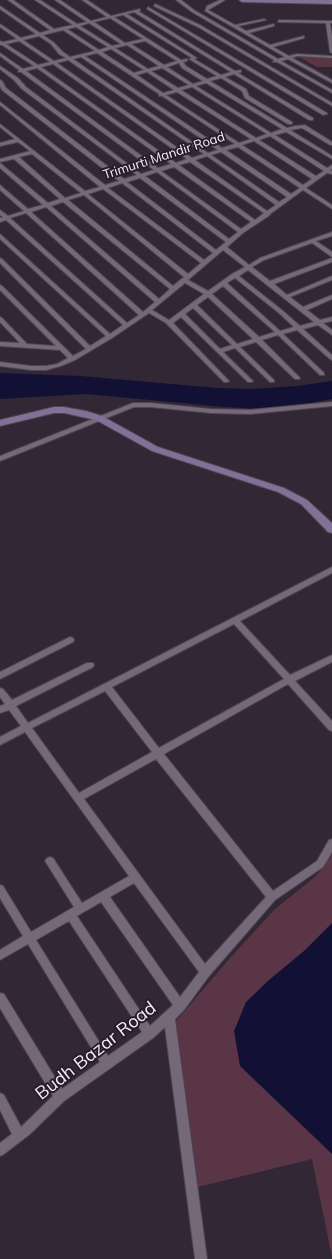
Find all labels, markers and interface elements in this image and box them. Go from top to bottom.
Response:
street label: Trimurti Mandir Road [101,129,227,183]
street label: Budh Bazar Road [31,997,161,1105]

